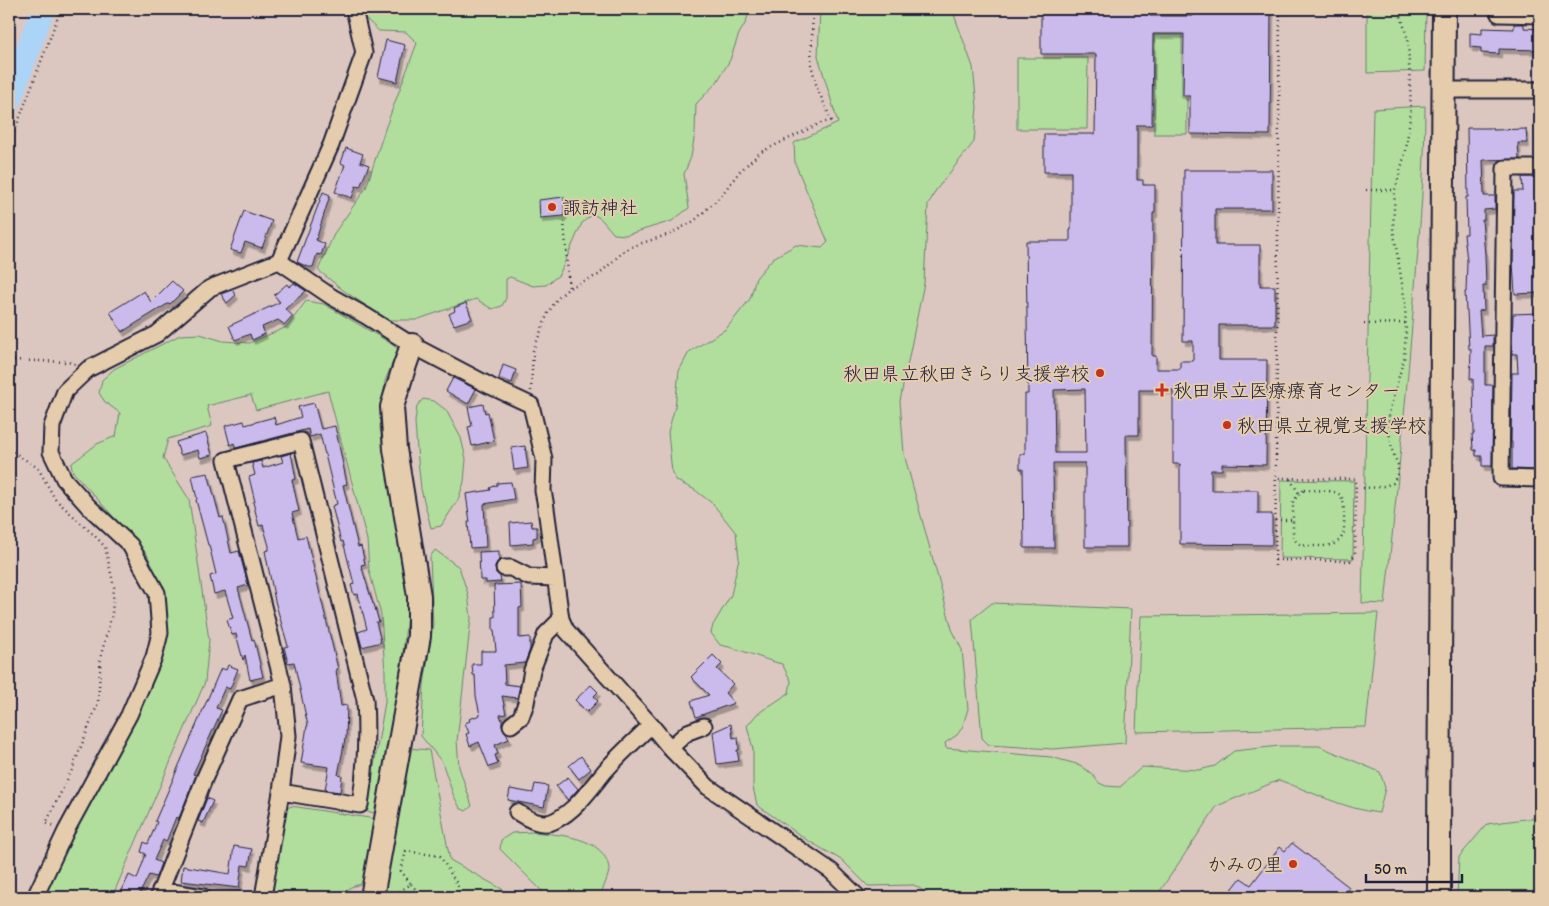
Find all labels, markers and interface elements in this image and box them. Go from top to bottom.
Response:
place label: 諏訪神社 [562,196,638,219]
marker: 諏訪神社 [546,201,558,213]
place label: 秋田県立秋田きらり支援学校 [843,362,1090,385]
marker: 秋田県立秋田きらり支援学校 [1094,367,1106,379]
place label: 秋田県立医療療育センター [1173,379,1400,402]
marker: 秋田県立医療療育センター [1155,383,1169,397]
place label: 秋田県立視覚支援学校 [1237,414,1427,437]
marker: 秋田県立視覚支援学校 [1221,419,1233,431]
scale bar [1366,851,1463,883]
place label: かみの里 [1207,853,1283,876]
marker: かみの里 [1287,858,1299,870]
text: 50 m [1374,860,1407,878]

